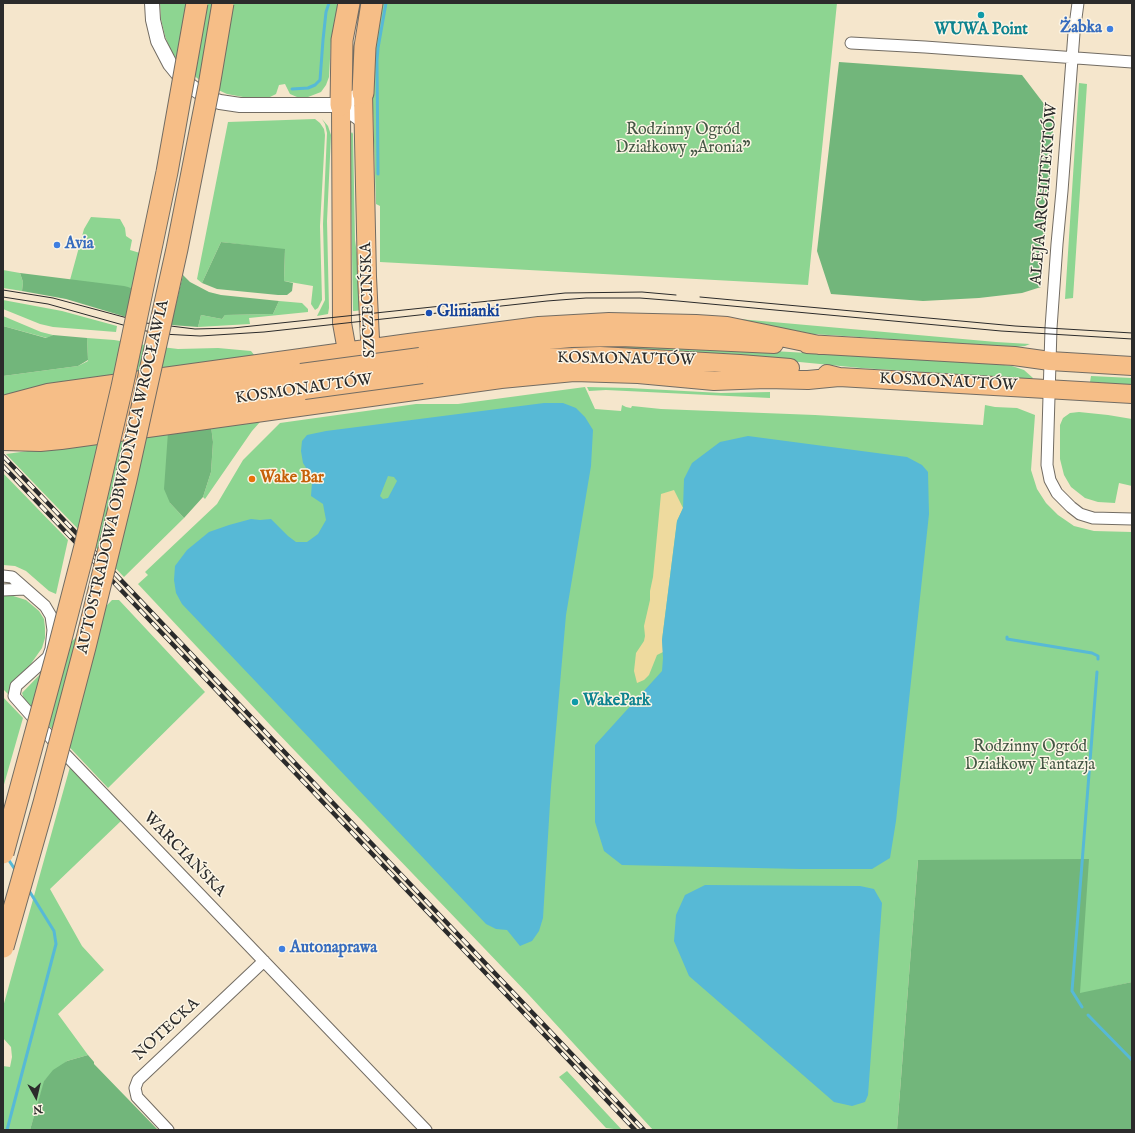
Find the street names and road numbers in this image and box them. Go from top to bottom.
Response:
street label: ALEJA ARCHITEKTÓW [1027,102,1063,286]
street label: SZCZECIŃSKA [357,242,381,358]
street label: AUTOSTRADOWA OBWODNICA WROCŁAWIA [74,298,174,656]
street label: KOSMONAUTÓW [557,349,695,371]
street label: KOSMONAUTÓW [879,370,1017,396]
street label: KOSMONAUTÓW [234,371,374,409]
street label: WARCIAŃSKA [139,809,229,901]
street label: NOTECKA [130,995,204,1065]

